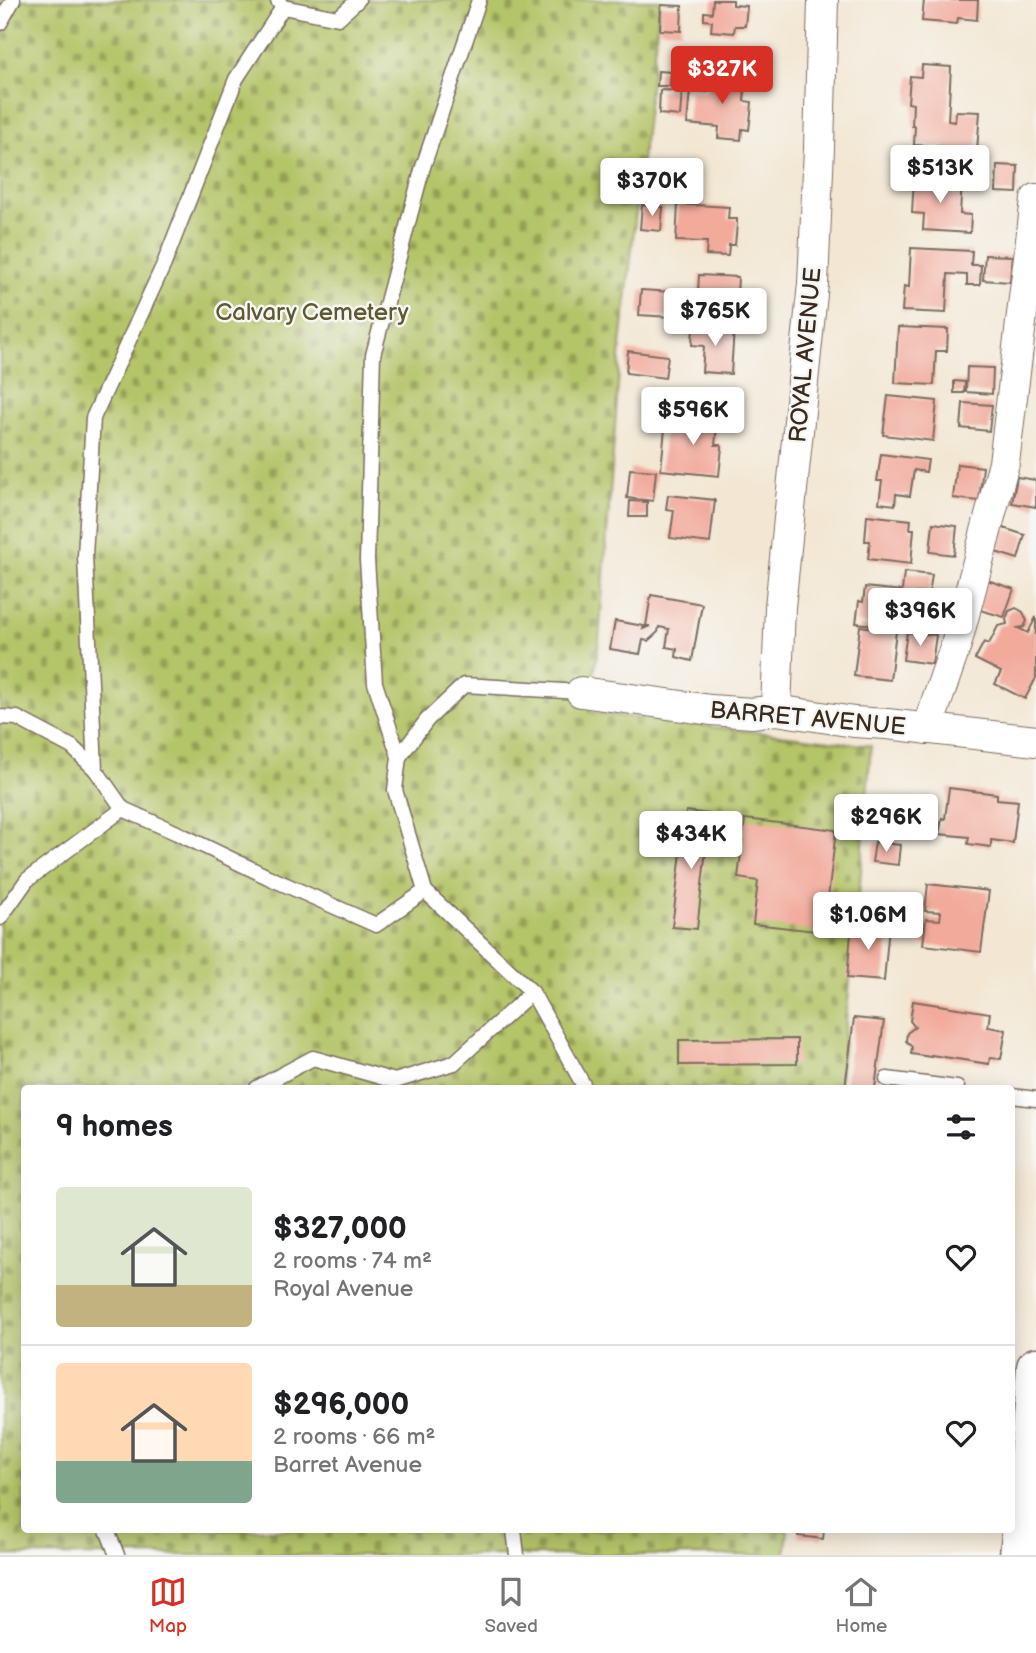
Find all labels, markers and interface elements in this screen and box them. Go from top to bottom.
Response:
pin: $327K [673,46,771,106]
text: $327K [687,55,757,83]
pin: $513K [891,146,989,205]
text: $513K [906,154,974,182]
pin: $370K [603,158,701,218]
text: $370K [616,167,688,195]
street label: ROYAL AVENUE [783,266,828,444]
pin: $765K [666,288,764,348]
text: $765K [680,297,750,325]
park label: Calvary Cemetery [215,298,409,327]
pin: $596K [644,388,742,447]
text: $596K [657,396,729,424]
pin: $396K [871,588,969,648]
text: $396K [884,597,956,625]
street label: BARRET AVENUE [709,695,907,742]
pin: $296K [837,794,935,854]
text: $296K [850,803,922,831]
pin: $434K [642,812,740,871]
text: $434K [655,820,727,848]
pin: $1.06M [811,892,925,952]
text: $1.06M [829,901,907,929]
icon: filters [942,1108,980,1146]
text: 9 homes [56,1109,173,1145]
text: $327,000 [273,1211,407,1247]
icon: home [112,1215,196,1299]
icon: heart [942,1238,980,1276]
text: 2 rooms · 74 m² [273,1247,432,1275]
text: Royal Avenue [273,1275,413,1303]
text: $296,000 [273,1387,409,1423]
icon: home [112,1391,196,1475]
icon: heart [942,1414,980,1452]
text: 2 rooms · 66 m² [273,1423,435,1451]
text: Barret Avenue [273,1451,422,1479]
tab: Map [149,1573,187,1638]
tab: Saved [485,1573,538,1638]
tab: Home [836,1573,887,1638]

